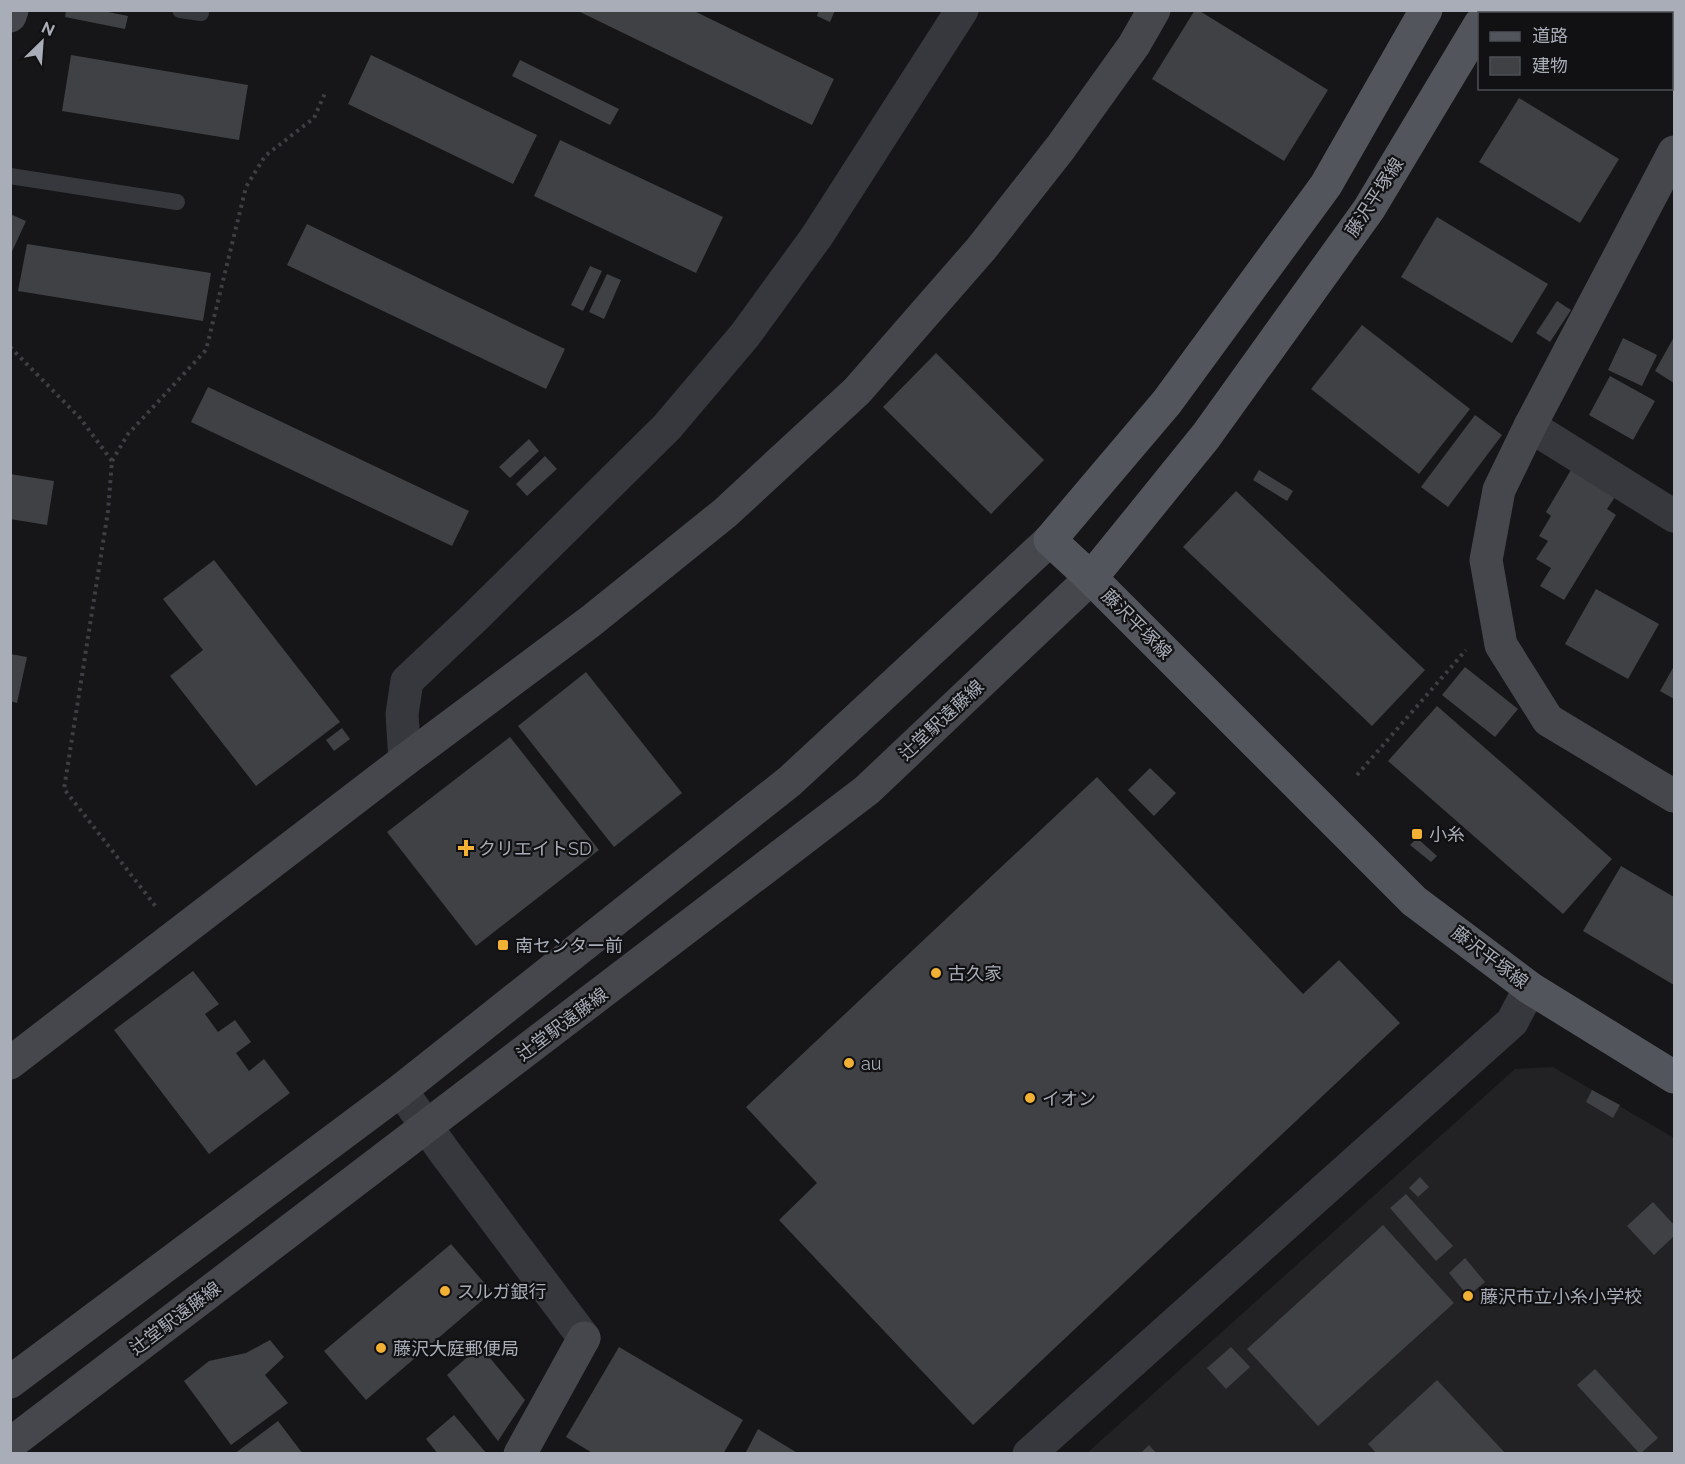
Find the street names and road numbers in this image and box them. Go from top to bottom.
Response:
street label: 藤沢平塚線 [1341,154,1407,240]
street label: 藤沢平塚線 [1098,585,1176,663]
street label: 辻堂駅遠藤線 [894,675,988,765]
street label: 藤沢平塚線 [1448,922,1532,992]
street label: 辻堂駅遠藤線 [513,983,611,1065]
street label: 辻堂駅遠藤線 [126,1277,224,1359]

